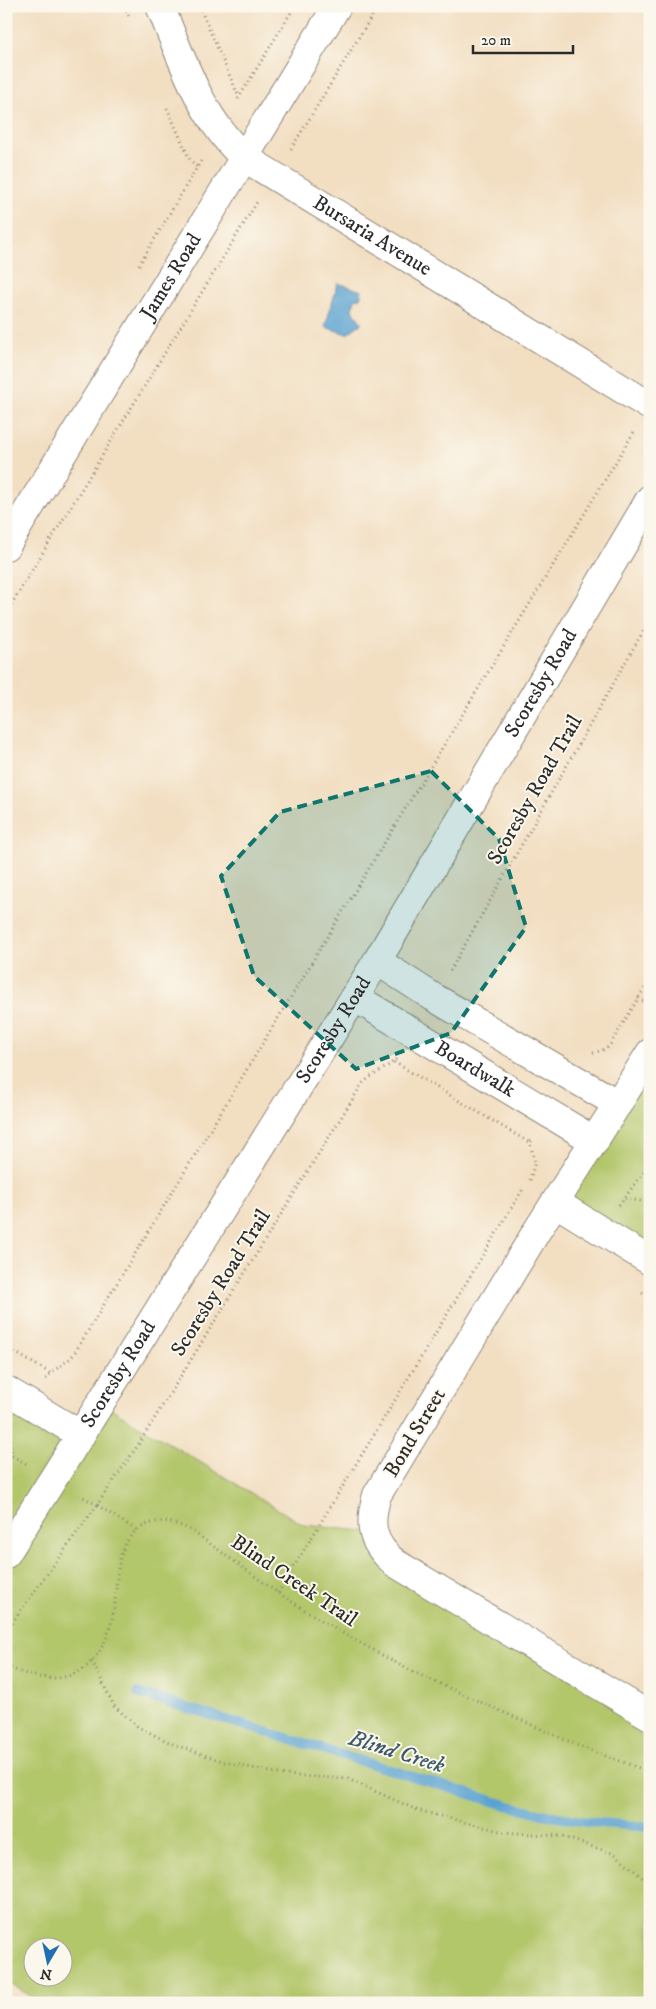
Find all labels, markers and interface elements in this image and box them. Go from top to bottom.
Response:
scale bar [473,22,574,54]
text: 20 m [481,31,511,50]
street label: Bursaria Avenue [308,190,437,282]
street label: James Road [134,228,208,326]
street label: Scoresby Road [499,624,583,742]
street label: Scoresby Road Trail [482,710,589,869]
street label: Scoresby Road [291,971,377,1089]
street label: Boardwalk [430,1035,521,1104]
street label: Scoresby Road Trail [165,1204,277,1361]
street label: Scoresby Road [75,1315,162,1433]
street label: Bond Street [378,1384,452,1482]
street label: Blind Creek Trail [226,1529,363,1633]
water label: Blind Creek [345,1724,449,1780]
north arrow [22,1936,72,1986]
text: N [39,1964,53,1984]

